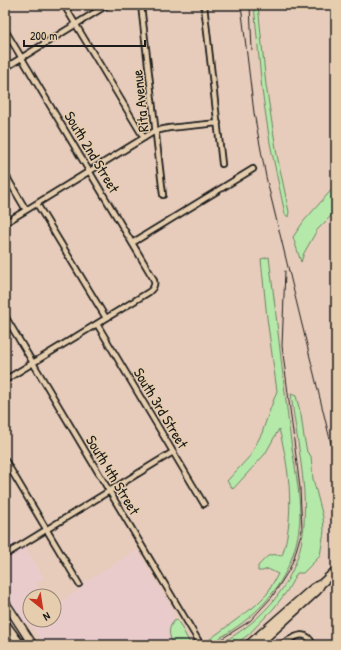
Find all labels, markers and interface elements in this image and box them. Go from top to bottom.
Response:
scale bar [24,22,145,48]
text: 200 m [30,27,57,44]
street label: Rita Avenue [126,69,154,133]
street label: South 2nd Street [59,107,125,197]
street label: South 3rd Street [129,364,194,453]
street label: South 4th Street [81,431,145,519]
north arrow [22,588,62,628]
text: N [41,609,53,624]

